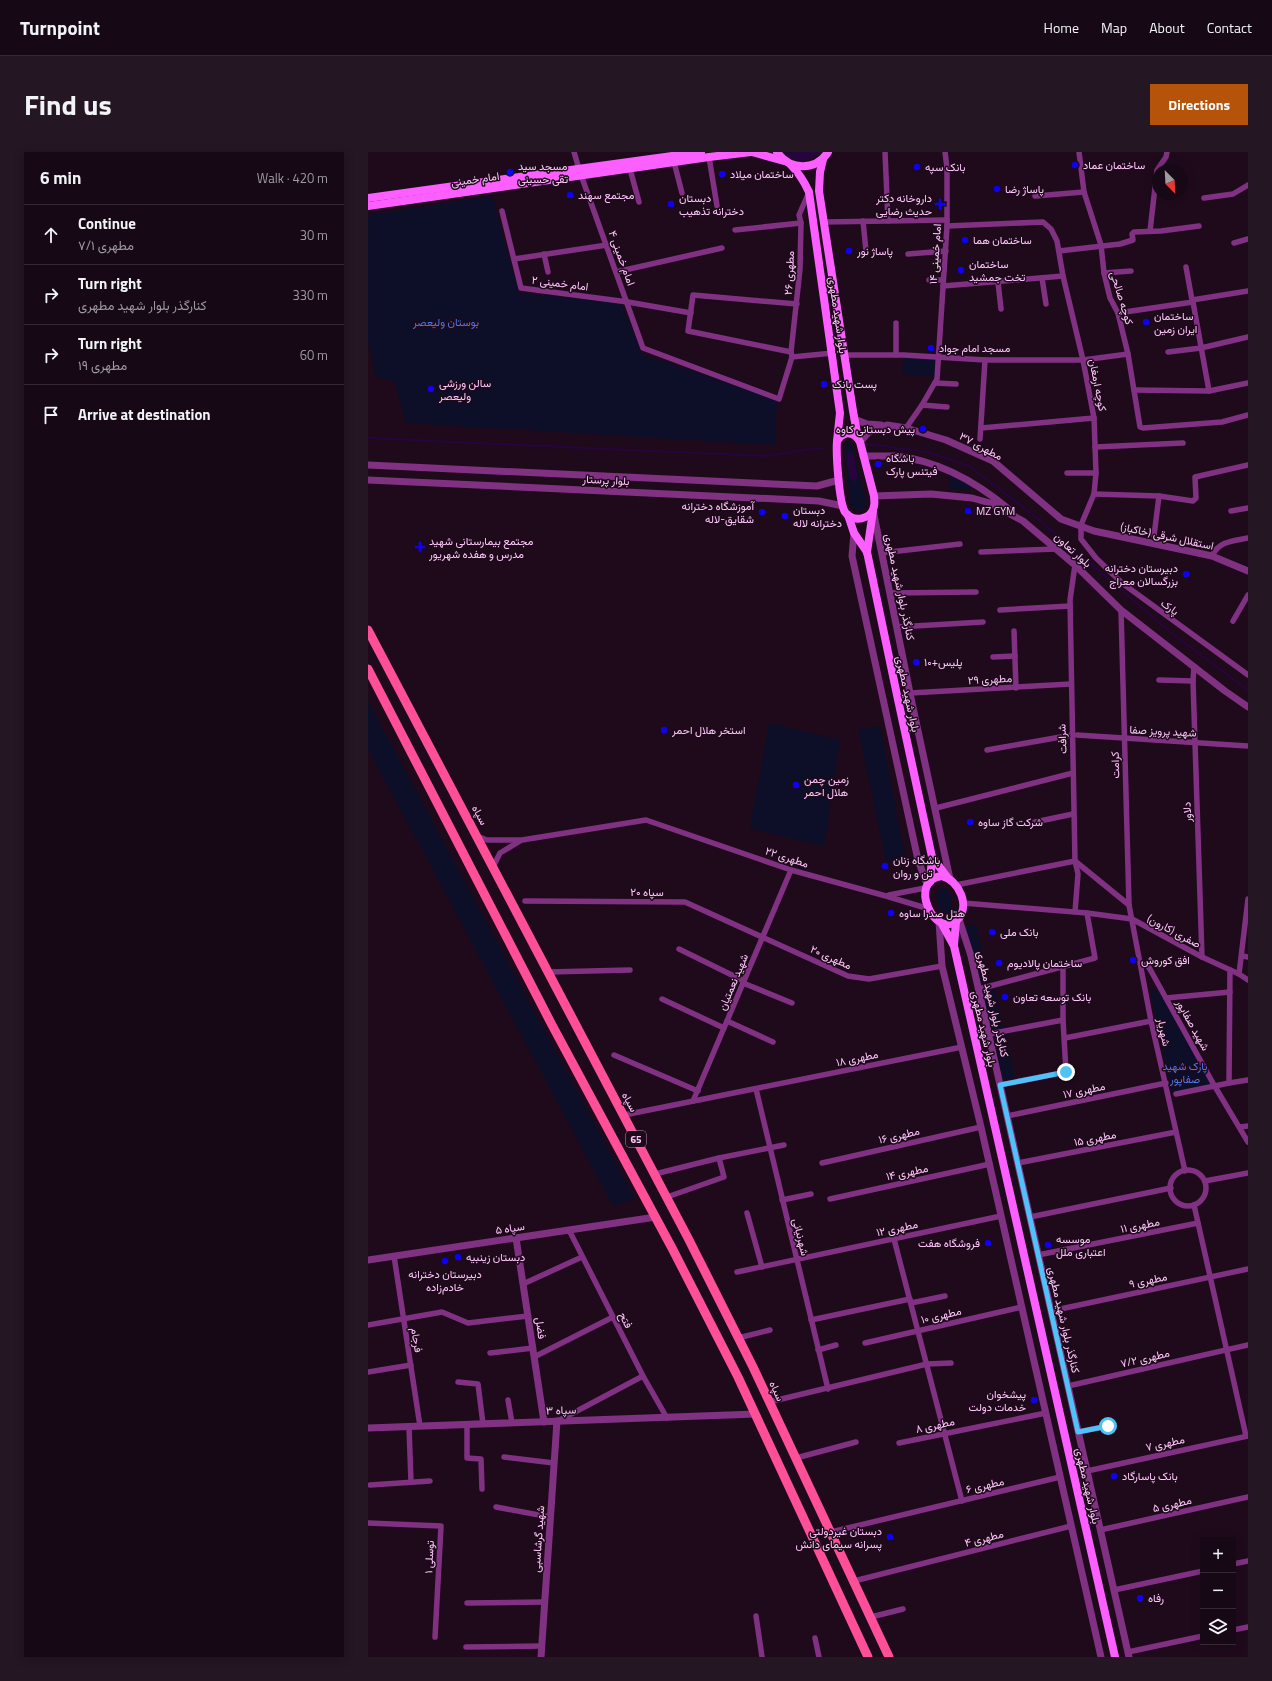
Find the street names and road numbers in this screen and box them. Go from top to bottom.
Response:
street label: امام خمینی [450,168,500,190]
street label: امام خمینی ۱۴ [925,223,945,285]
street label: امام خمینی ۴ [605,228,639,288]
street label: مطهری ۲۶ [780,250,798,296]
street label: کوچه صالحی [1106,269,1138,327]
street label: امام خمینی ۲ [531,272,589,294]
street label: بلوار شهید مطهری [825,275,851,355]
street label: کوچه ارمغان [1085,357,1111,413]
street label: مطهری ۳۷ [957,428,1006,464]
street label: بلوار پرستار [581,471,630,489]
street label: استقلال شرقی (خاکباز) [1119,518,1215,554]
street label: بلوار تعاون [1051,529,1095,571]
street label: کنارگذر بلوار شهید مطهری [881,532,919,642]
street label: پارک [1158,595,1182,619]
street label: بلوار شهید مطهری [892,654,924,734]
street label: مطهری ۲۹ [967,670,1013,688]
street label: شهید پرویز صفا [1129,721,1197,741]
street label: شرافت [1053,723,1071,754]
street label: کرامت [1107,751,1123,779]
street label: سپاه [468,802,492,828]
street label: دلاور [1179,802,1195,823]
street label: مطهری ۲۲ [763,842,811,872]
street label: سپاه ۲۰ [630,884,664,900]
street label: صفری (کارون) [1144,910,1204,952]
street label: مطهری ۲۰ [808,941,854,973]
street label: کنارگذر بلوار شهید مطهری [974,950,1012,1058]
street label: شهید نعمتیان [714,951,752,1013]
street label: بلوار شهید مطهری [969,990,999,1068]
street label: شهید صفاپور [1172,995,1214,1054]
street label: شهریار [1153,1015,1175,1048]
street label: مطهری ۱۸ [834,1046,880,1070]
street label: مطهری ۱۷ [1061,1078,1107,1102]
street label: سپاه [618,1089,642,1115]
street label: مطهری ۱۶ [877,1122,921,1147]
street label: مطهری ۱۵ [1072,1126,1118,1150]
road number: 65 [626,1131,646,1147]
street label: مطهری ۱۴ [884,1160,930,1184]
street label: مطهری ۱۱ [1119,1213,1161,1237]
street label: مطهری ۱۲ [875,1216,919,1240]
street label: شهرنیانی [789,1217,813,1258]
street label: سپاه ۵ [494,1218,526,1238]
street label: کنارگذر بلوار شهید مطهری [1044,1265,1084,1375]
street label: مطهری ۹ [1127,1268,1169,1292]
street label: مطهری ۱۰ [919,1303,963,1327]
street label: فتح [615,1309,637,1331]
street label: فضل [532,1316,550,1340]
street label: فرجام [407,1326,427,1354]
street label: مطهری ۷/۲ [1119,1345,1171,1371]
street label: سپاه [765,1378,789,1404]
street label: سپاه ۳ [546,1401,577,1419]
street label: مطهری ۸ [914,1413,956,1437]
street label: مطهری ۷ [1144,1431,1186,1455]
street label: بلوار شهید مطهری [1071,1446,1105,1526]
street label: مطهری ۶ [964,1473,1006,1497]
street label: مطهری ۵ [1151,1492,1193,1516]
street label: شهید گرشاسبی [528,1505,548,1573]
street label: مطهری ۴ [963,1525,1005,1551]
street label: توسلی ۱ [420,1539,438,1574]

